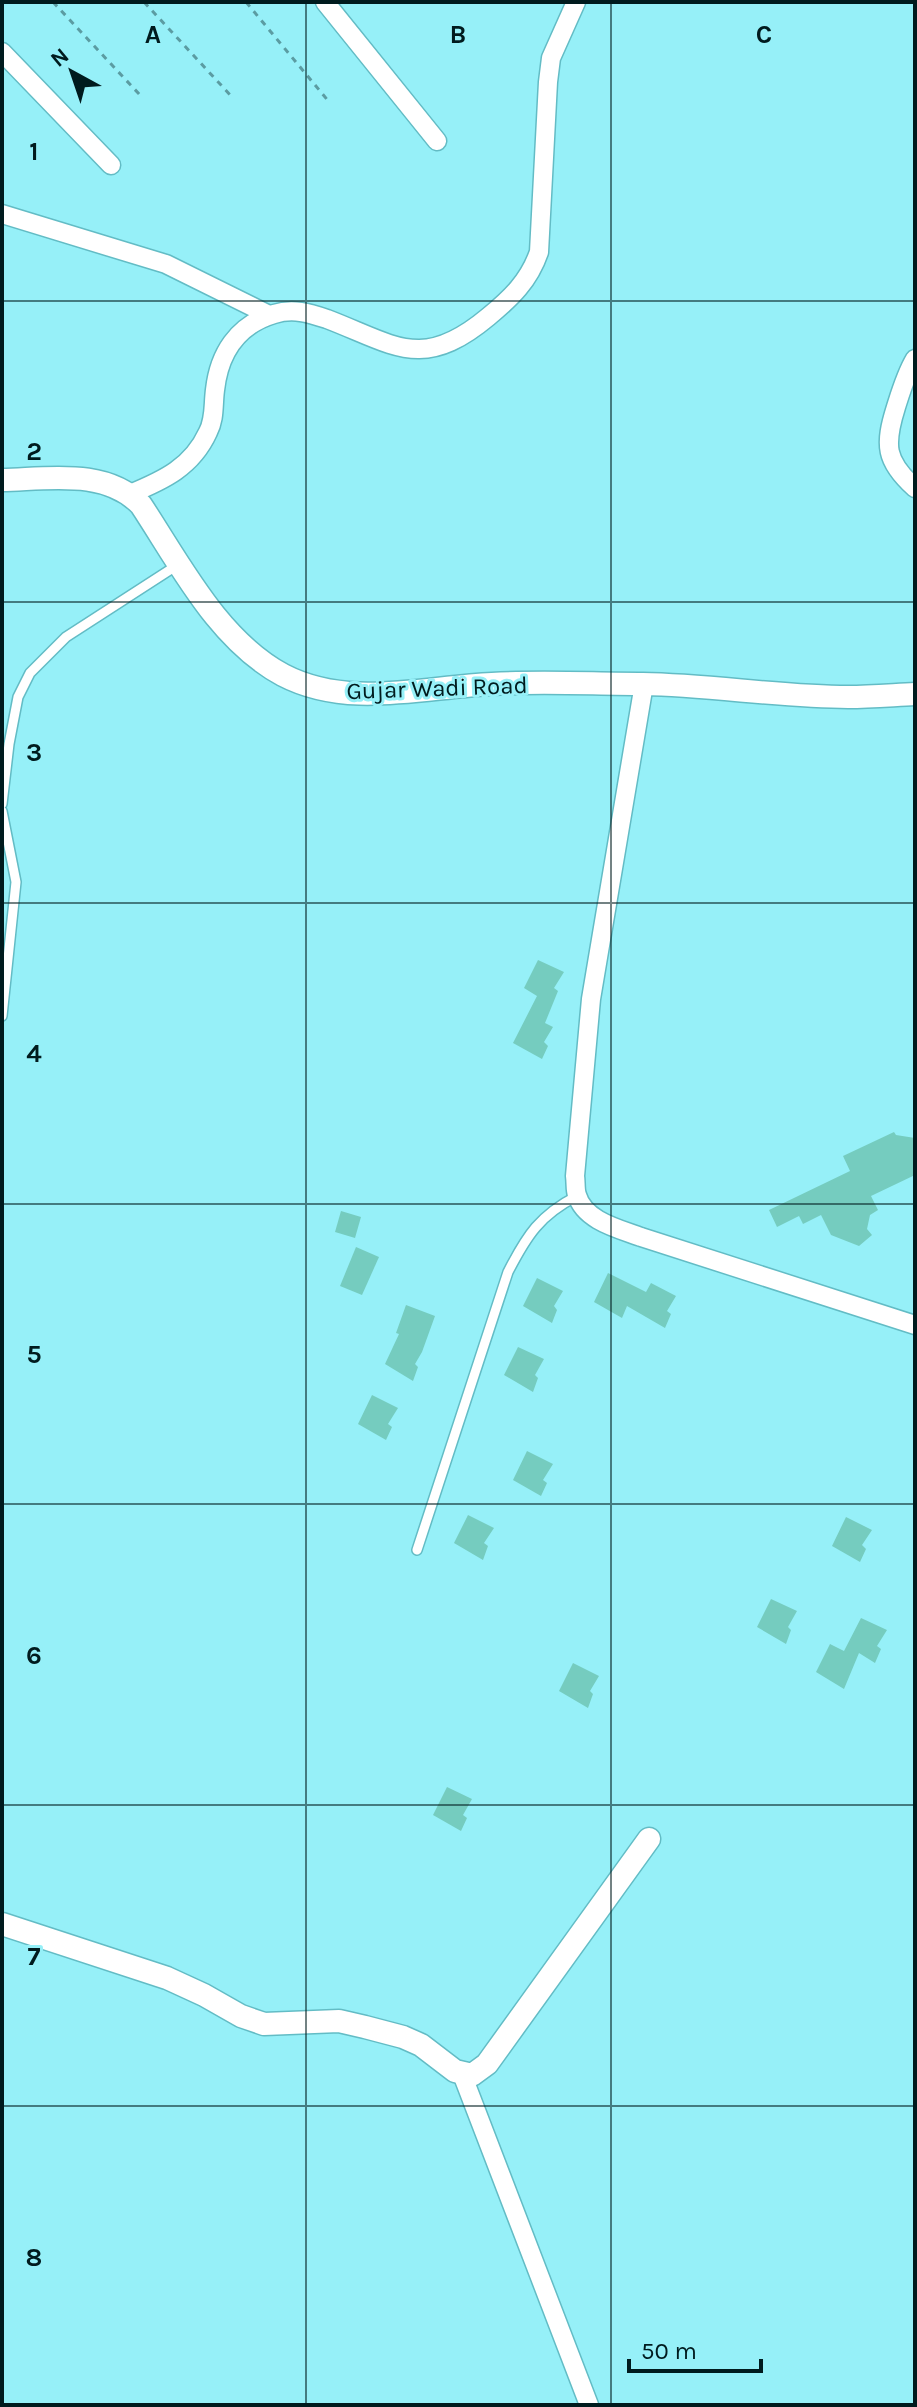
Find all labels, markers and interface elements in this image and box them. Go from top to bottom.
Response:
text: A [145,19,161,50]
text: B [450,19,466,50]
text: C [756,19,772,50]
north arrow [32,32,112,112]
text: N [45,42,74,72]
text: 1 [29,136,39,167]
text: 2 [26,436,42,467]
street label: Gujar Wadi Road [346,671,528,705]
text: 3 [26,737,42,768]
text: 4 [26,1038,42,1069]
text: 5 [26,1339,42,1370]
text: 6 [26,1640,42,1671]
text: 7 [28,1941,41,1972]
text: 8 [26,2242,42,2273]
scale bar [629,2323,761,2373]
text: 50 m [641,2337,697,2365]

